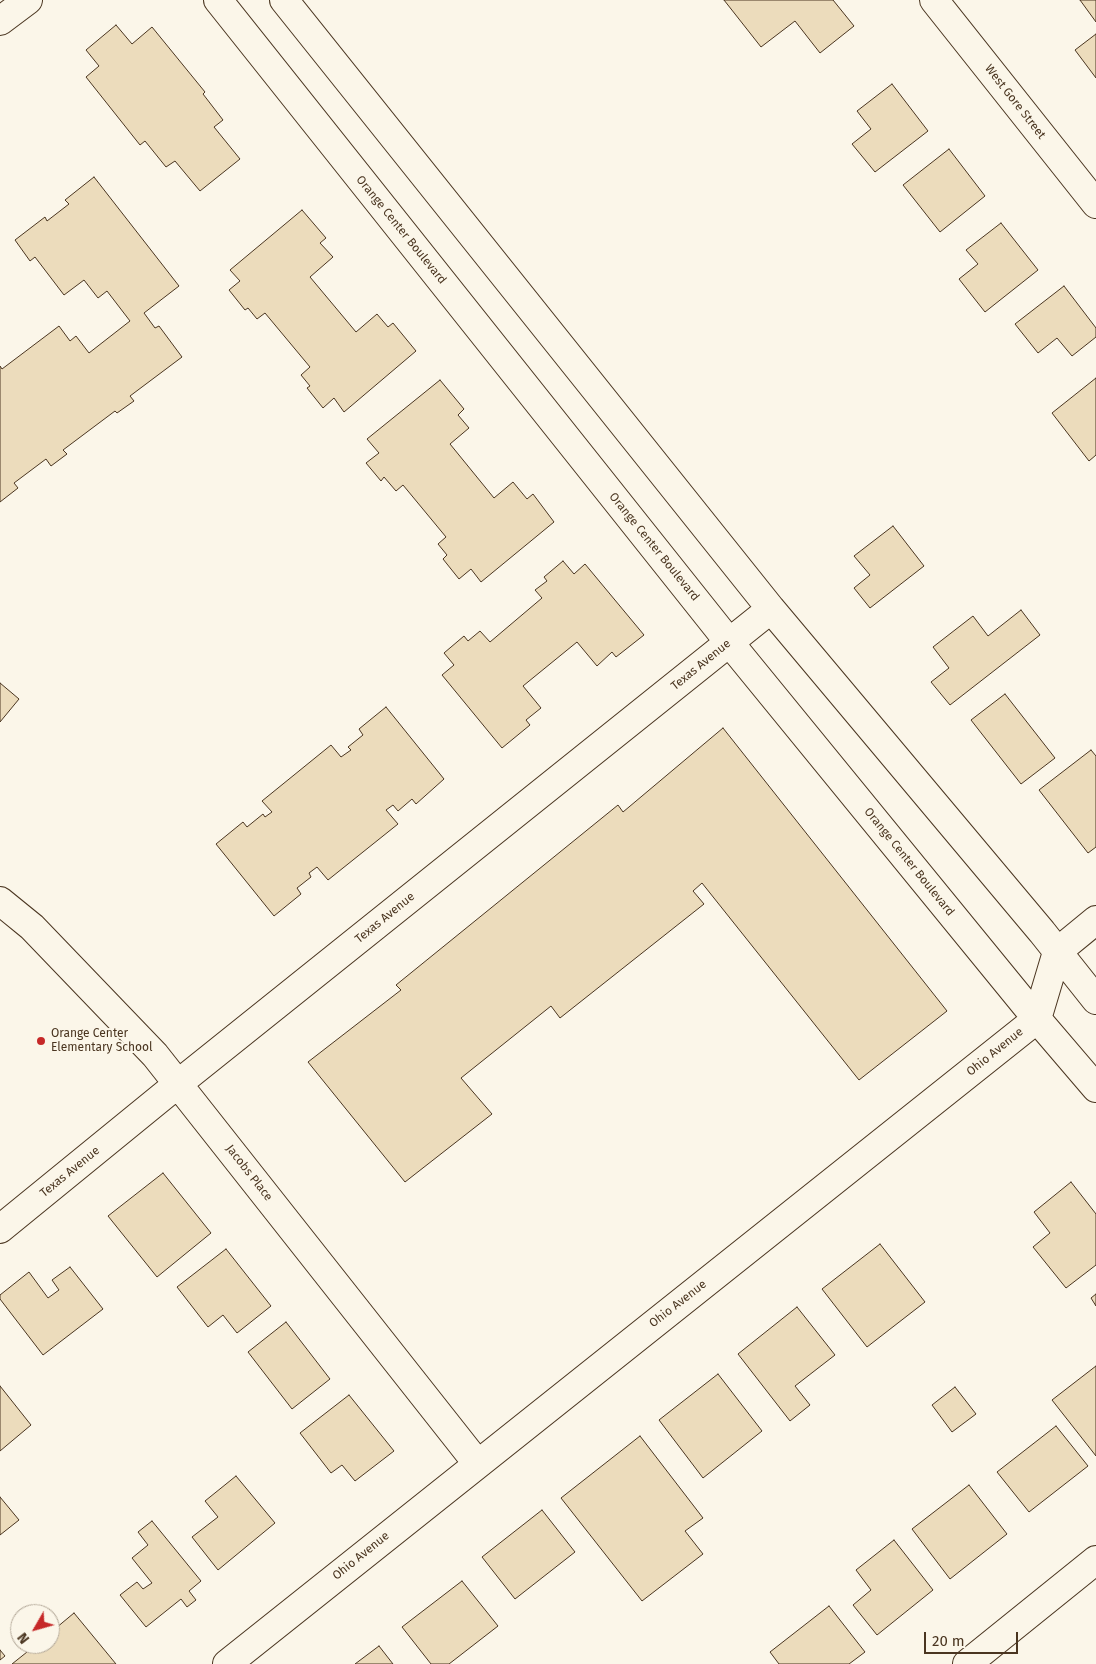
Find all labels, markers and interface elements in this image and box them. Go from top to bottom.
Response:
street label: West Gore Street [981,62,1049,142]
street label: Orange Center Boulevard [353,173,449,287]
street label: Orange Center Boulevard [606,490,702,604]
street label: Texas Avenue [668,637,734,693]
street label: Orange Center Boulevard [861,805,957,919]
street label: Texas Avenue [352,890,418,946]
street label: Ohio Avenue [964,1025,1026,1079]
place label: Orange Center Elementary School [51,1027,153,1055]
marker: Orange Center Elementary School [35,1035,47,1047]
street label: Jacobs Place [223,1142,275,1204]
street label: Texas Avenue [37,1144,103,1200]
street label: Ohio Avenue [646,1277,710,1331]
street label: Ohio Avenue [330,1529,392,1583]
north arrow [10,1604,60,1654]
scale bar [926,1622,1020,1654]
text: N [14,1629,33,1647]
text: 20 m [932,1632,965,1650]

